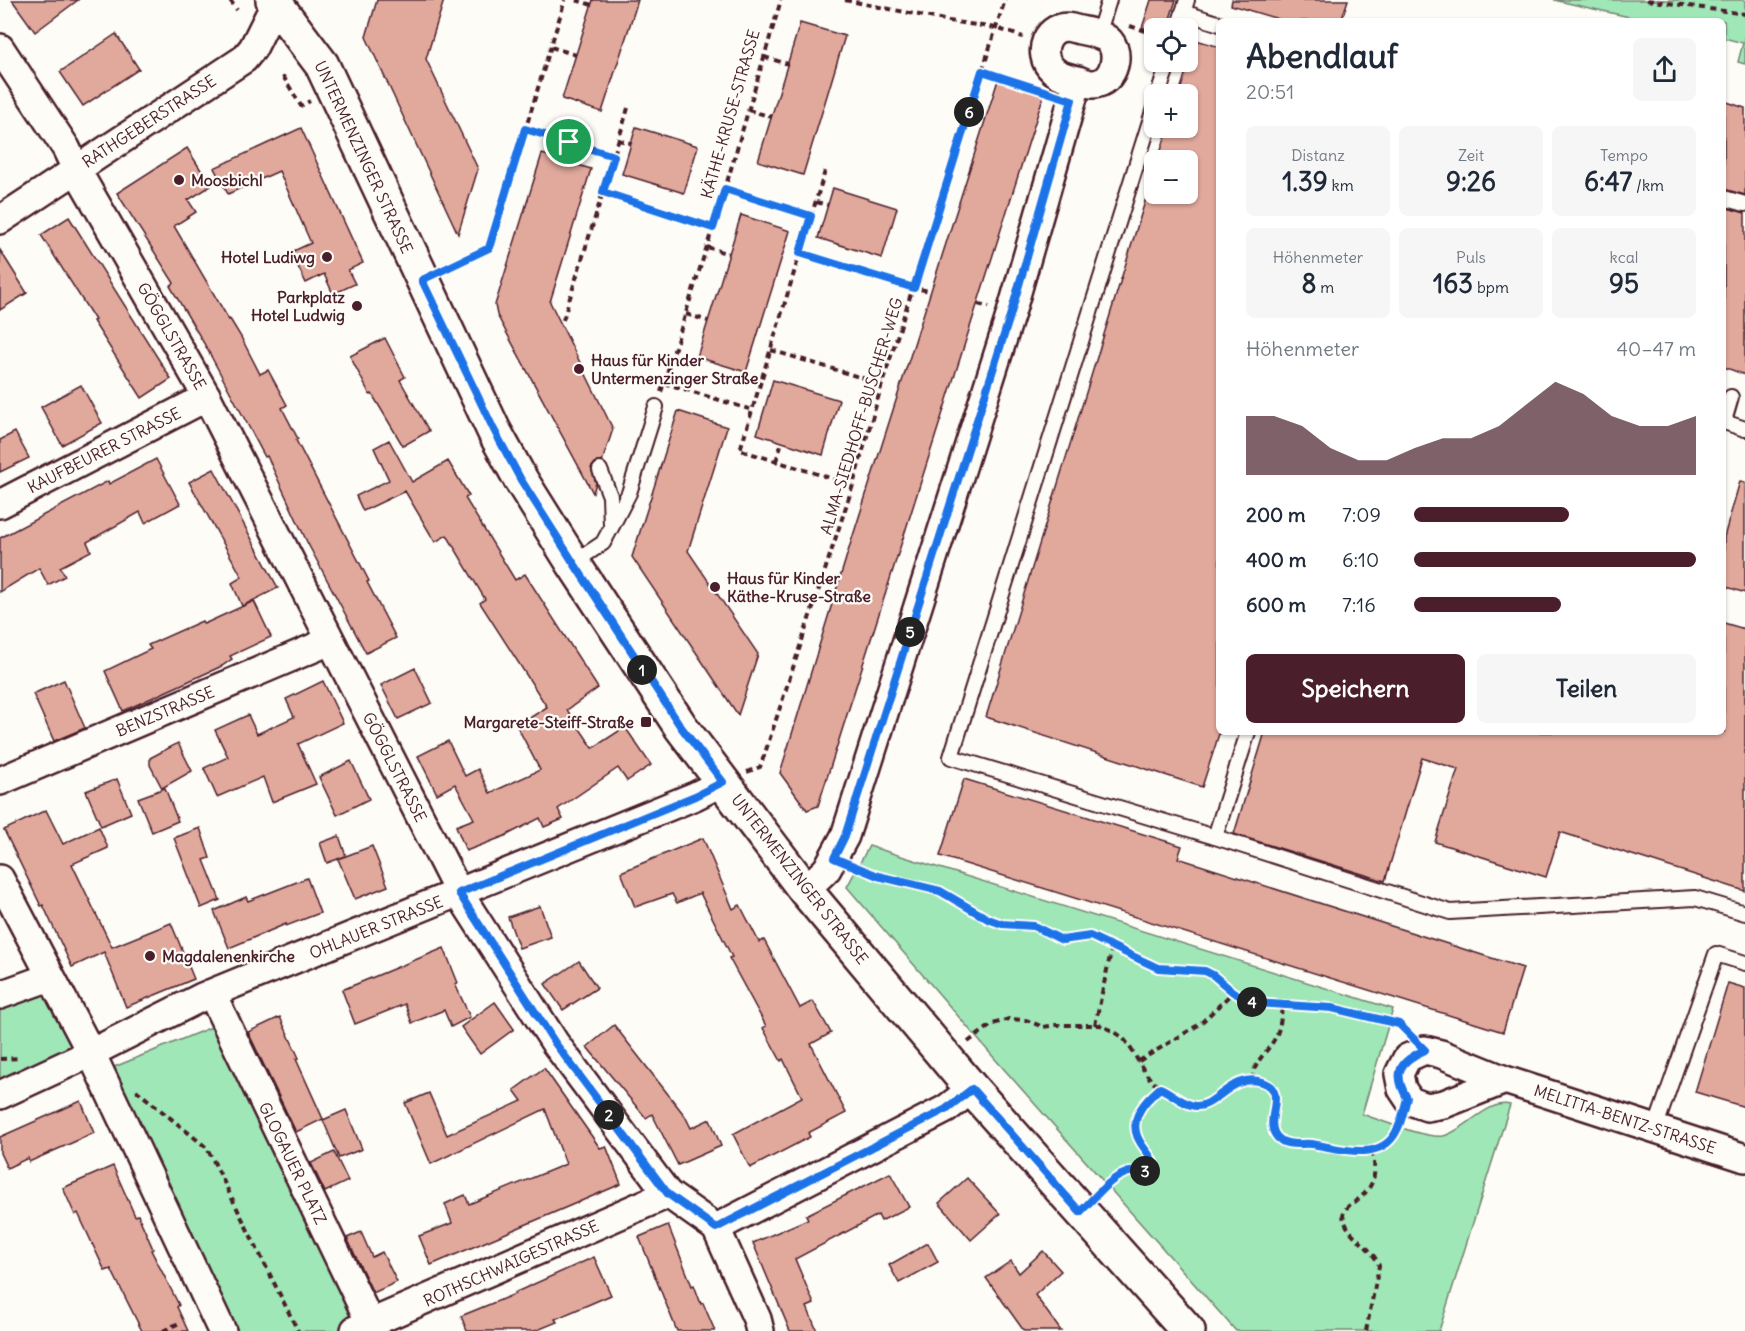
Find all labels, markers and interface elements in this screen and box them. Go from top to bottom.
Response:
map controls [1144,18,1198,204]
button: locate [1144,18,1198,72]
street label: KÄTHE-KRUSE-STRASSE [696,27,764,201]
text: Abendlauf [1246,35,1398,77]
button: share [1633,38,1696,101]
street label: UNTERMENZINGER STRASSE [310,57,418,257]
street label: RATHGEBERSTRASSE [78,70,220,172]
text: 20:51 [1246,79,1294,104]
button: + [1144,84,1198,138]
pin: 6 [954,97,984,127]
text: 6 [964,102,974,122]
pin [543,116,594,167]
icon: arrive [552,125,585,158]
text: Distanz [1291,145,1345,165]
text: Zeit [1458,145,1484,165]
text: Tempo [1600,145,1648,165]
button: − [1144,150,1198,204]
text: 1.39 [1282,165,1328,198]
text: 9:26 [1446,165,1496,198]
text: 6:47 [1584,165,1632,198]
place label: Moosbichl [191,170,263,190]
marker: Moosbichl [172,173,186,187]
text: km [1328,175,1354,195]
text: /km [1632,175,1664,195]
place label: Hotel Ludiwg [221,247,315,268]
text: Höhenmeter [1273,247,1363,267]
text: Puls [1456,247,1486,267]
text: kcal [1610,247,1638,267]
marker: Hotel Ludiwg [320,250,334,264]
text: 8 [1302,267,1317,300]
text: 163 [1433,267,1473,300]
text: 95 [1609,267,1639,300]
text: m [1317,277,1334,297]
text: bpm [1473,277,1509,297]
street label: GÖGGLSTRASSE [133,279,211,393]
place label: Parkplatz Hotel Ludwig [251,287,345,326]
street label: ALMA-SIEDHOFF-BUSCHER-WEG [815,295,907,537]
marker: Parkplatz Hotel Ludwig [350,299,364,313]
text: Höhenmeter [1246,336,1359,361]
text: 40–47 m [1616,336,1696,361]
place label: Haus für Kinder Untermenzinger Straße [591,350,759,389]
marker: Haus für Kinder Untermenzinger Straße [572,362,586,376]
street label: KAUFBEURER STRASSE [24,403,184,497]
text: 200 m [1246,502,1306,527]
text: 7:09 [1342,502,1381,527]
text: 400 m [1246,547,1306,572]
text: 6:10 [1342,547,1379,572]
place label: Haus für Kinder Käthe-Kruse-Straße [727,568,871,606]
marker: Haus für Kinder Käthe-Kruse-Straße [708,580,722,594]
text: 600 m [1246,592,1306,617]
text: 7:16 [1342,592,1376,617]
pin: 5 [895,617,925,647]
text: 5 [905,622,915,642]
button: Speichern [1246,654,1465,723]
button: Teilen [1477,654,1696,723]
pin: 1 [627,655,657,685]
text: 1 [639,660,645,680]
street label: BENZSTRASSE [113,681,217,741]
street label: GÖGGLSTRASSE [359,709,431,825]
place label: Margarete-Steiff-Straße [463,712,634,733]
marker: Margarete-Steiff-Straße [639,715,653,729]
street label: UNTERMENZINGER STRASSE [727,790,873,968]
street label: OHLAUER STRASSE [306,891,446,963]
place label: Magdalenenkirche [162,946,295,967]
marker: Magdalenenkirche [143,949,157,963]
pin: 4 [1237,987,1267,1017]
text: 4 [1247,992,1257,1012]
street label: MELITTA-BENTZ-STRASSE [1531,1080,1719,1158]
street label: GLOGAUER PLATZ [255,1099,331,1227]
pin: 2 [594,1100,624,1130]
text: 2 [605,1105,613,1125]
pin: 3 [1130,1156,1160,1186]
text: 3 [1140,1161,1150,1181]
street label: ROTHSCHWAIGESTRASSE [420,1215,602,1311]

